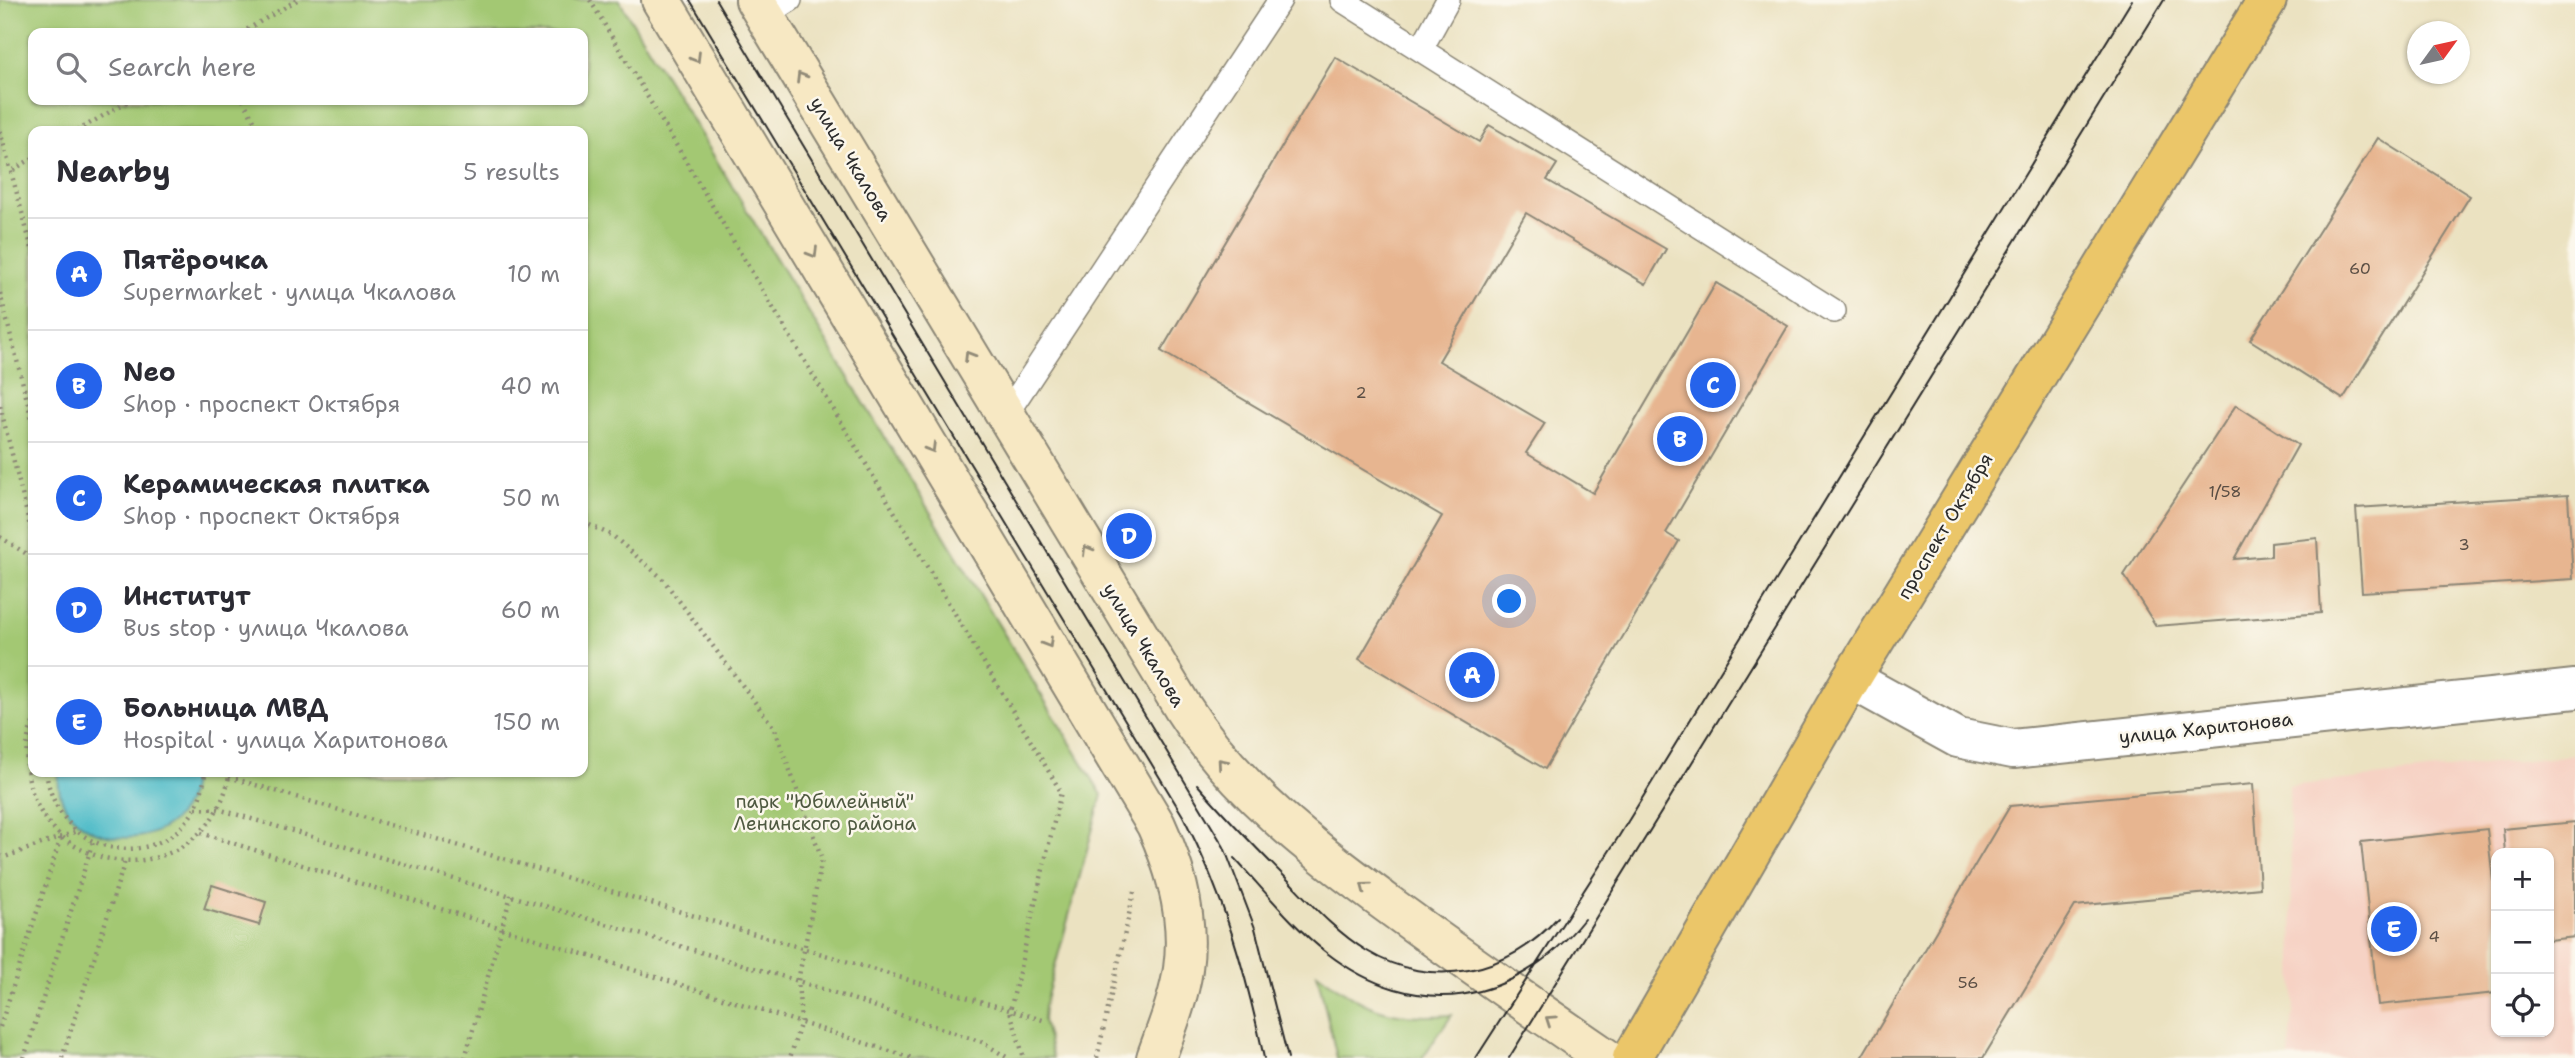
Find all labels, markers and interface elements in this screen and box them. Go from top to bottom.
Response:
north arrow [2407,21,2470,84]
search box [28,28,588,105]
icon: search [52,48,90,86]
text: Search here [108,49,257,84]
one-way arrow [688,51,701,64]
one-way arrow [796,72,809,85]
street label: улица Чкалова [804,92,898,226]
text: Nearby [56,151,171,192]
text: 5 results [463,157,560,187]
text: Пятёрочка [123,242,268,277]
one-way arrow [805,246,818,259]
house number: 60 [2349,258,2371,279]
text: A [70,259,88,289]
text: 10 m [507,259,560,289]
text: Supermarket · улица Чкалова [123,277,456,307]
one-way arrow [964,350,977,363]
text: Neo [123,354,176,389]
pin: C [1690,359,1736,411]
text: B [72,371,86,401]
text: 40 m [500,371,560,401]
house number: 2 [1355,382,1367,403]
text: Shop · проспект Октября [123,389,400,419]
pin: B [1657,413,1703,465]
one-way arrow [923,441,936,454]
street label: проспект Октября [1891,448,1999,604]
text: Керамическая плитка [123,466,430,501]
house number: 1/58 [2209,481,2241,502]
text: C [72,483,86,513]
text: 50 m [502,483,560,513]
text: Shop · проспект Октября [123,501,400,531]
pin: D [1106,510,1152,562]
house number: 3 [2458,534,2470,555]
one-way arrow [1082,545,1095,558]
text: Институт [123,578,251,613]
street label: улица Чкалова [1097,578,1191,712]
your location [1492,584,1526,618]
text: D [71,595,87,625]
text: 60 m [501,595,560,625]
text: Bus stop · улица Чкалова [123,613,408,643]
one-way arrow [1040,635,1053,648]
pin: A [1449,649,1495,701]
text: Больница МВД [123,690,328,725]
street label: улица Харитонова [2118,706,2294,750]
text: E [71,707,87,737]
text: 150 m [493,707,560,737]
text: Hospital · улица Харитонова [123,725,448,755]
one-way arrow [1218,758,1230,771]
park label: парк "Юбилейный" Ленинского района [734,789,917,836]
map controls [2491,848,2554,1037]
button: + [2491,848,2554,911]
one-way arrow [1360,882,1373,895]
pin: E [2371,903,2417,955]
button: − [2491,911,2554,974]
house number: 4 [2428,926,2440,947]
house number: 56 [1958,972,1978,993]
button: locate [2491,974,2554,1037]
one-way arrow [1544,1015,1557,1028]

